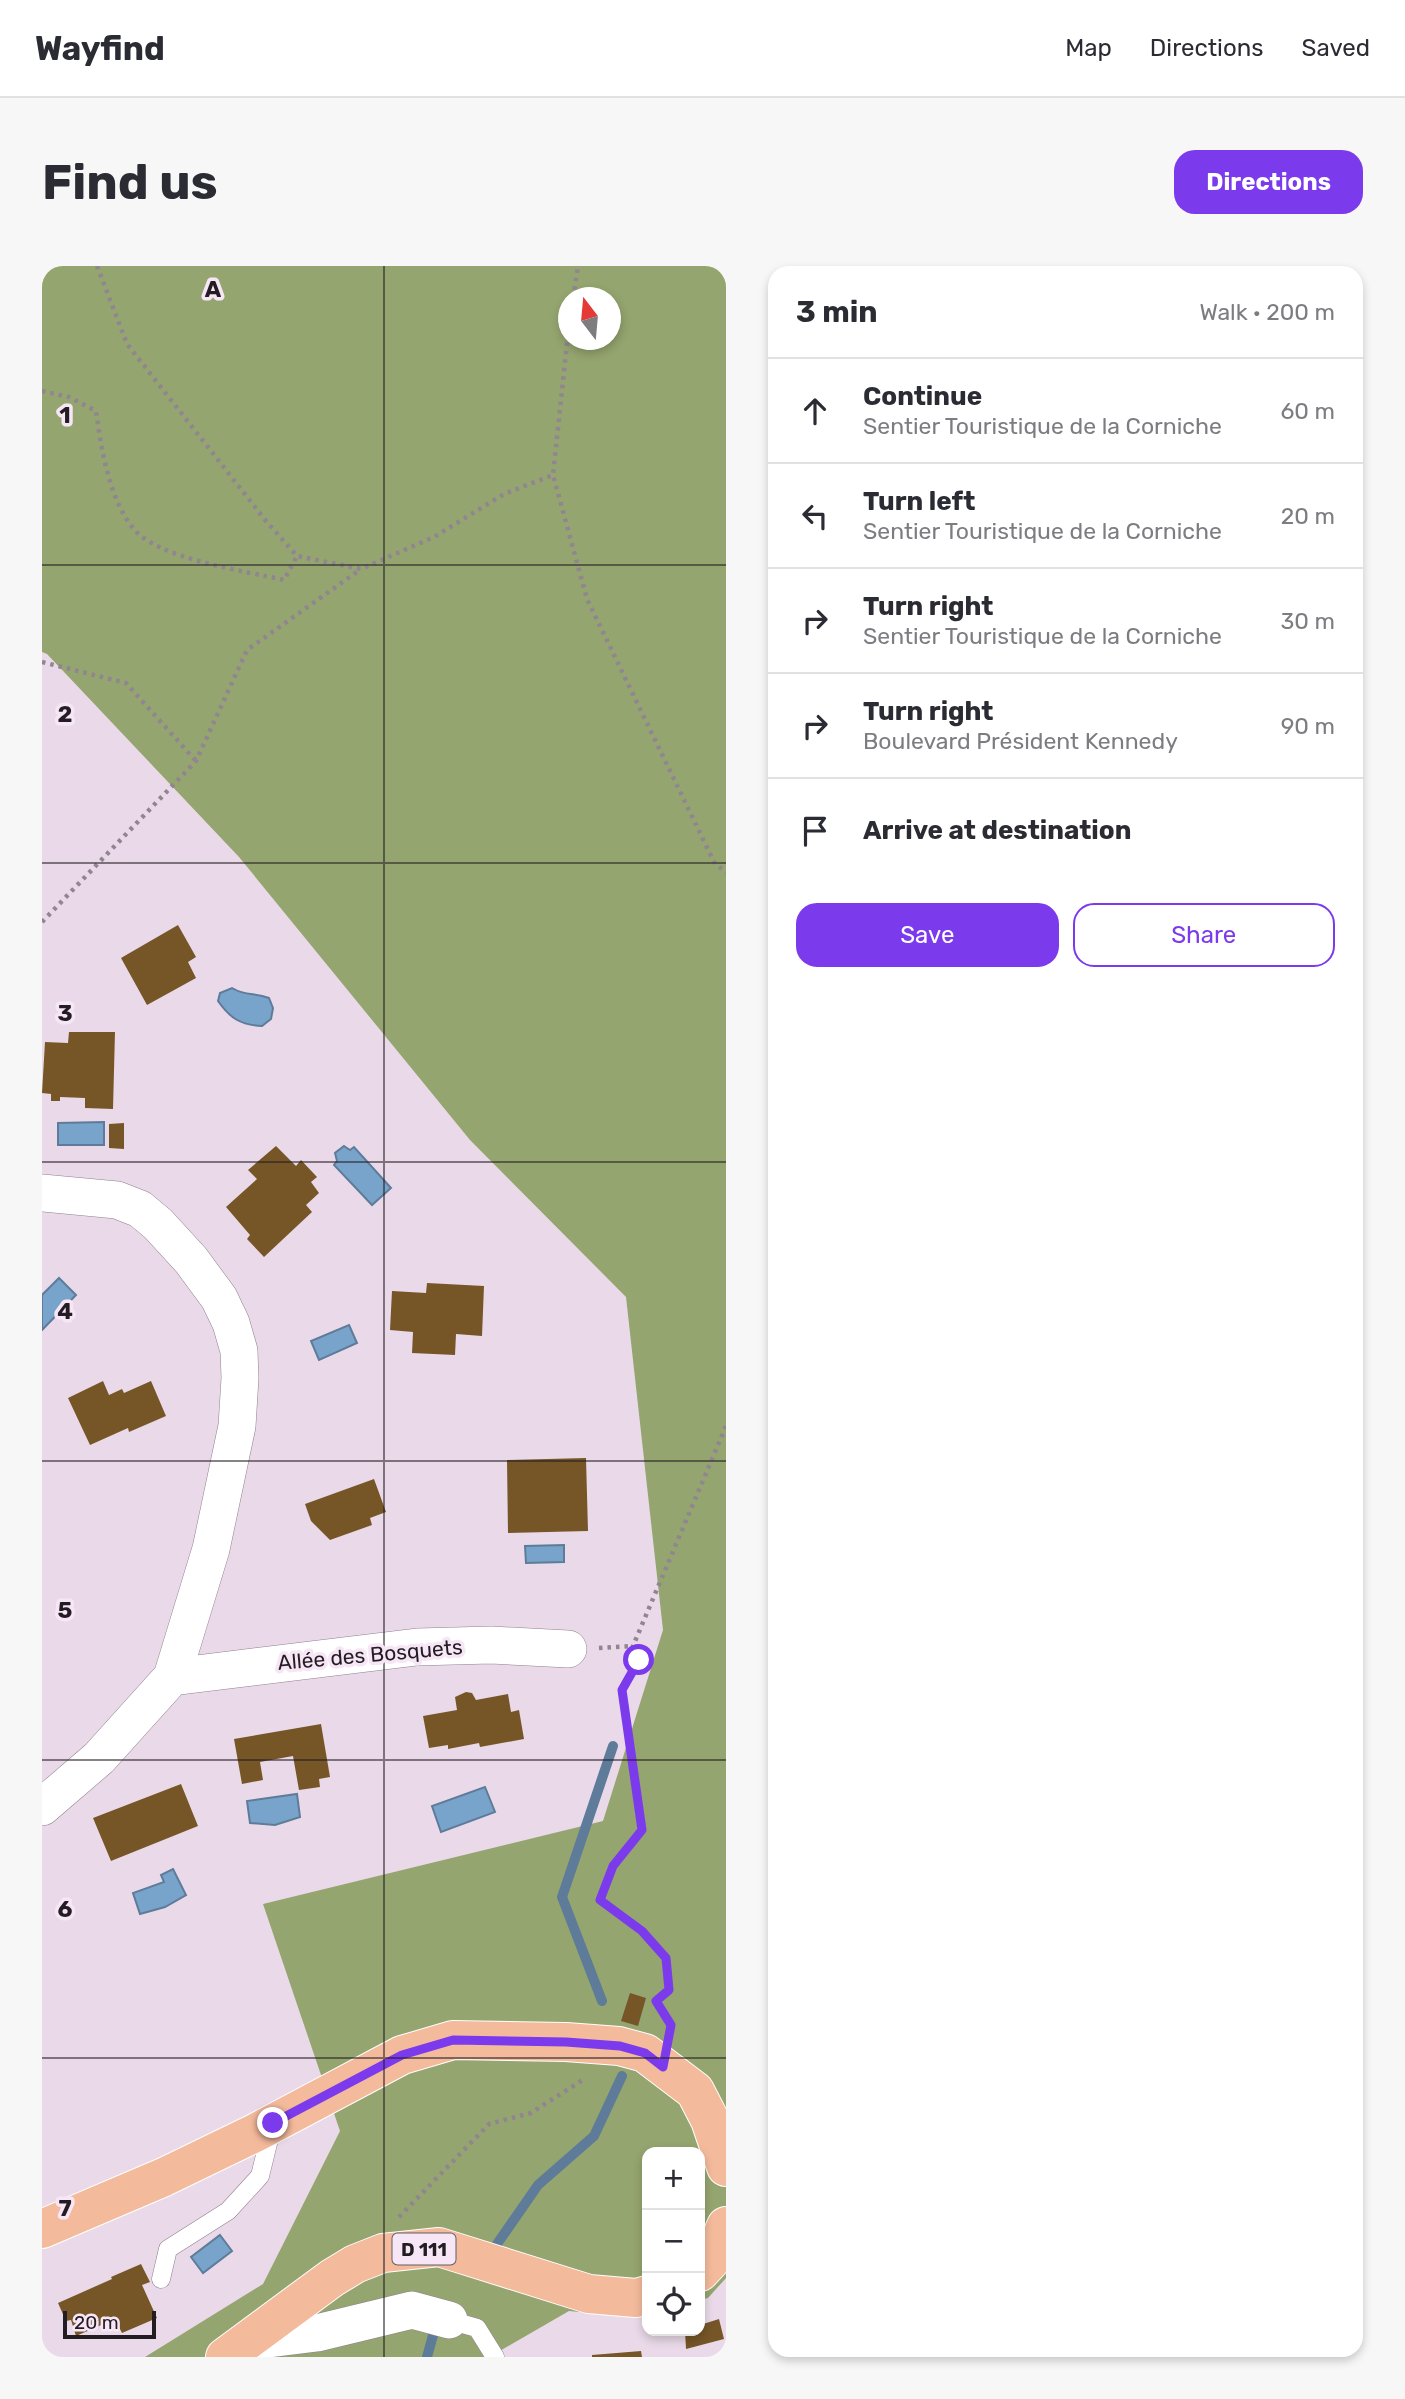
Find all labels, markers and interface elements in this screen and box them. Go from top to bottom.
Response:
text: Wayfind [35,29,165,68]
text: Map [1065,34,1112,62]
text: Directions [1150,34,1263,62]
text: Saved [1301,34,1370,62]
button: Directions [1174,150,1363,214]
text: Find us [42,153,218,211]
text: A [205,275,222,303]
north arrow [558,287,621,350]
text: 3 min [796,294,878,330]
text: Walk · 200 m [1200,298,1335,326]
text: Continue [863,381,982,412]
icon: ahead [796,392,834,430]
text: 60 m [1280,397,1335,425]
text: 1 [59,401,71,429]
text: Sentier Touristique de la Corniche [863,412,1222,440]
text: Turn left [863,486,975,517]
icon: left [796,497,834,535]
text: 20 m [1281,502,1335,530]
text: Sentier Touristique de la Corniche [863,517,1222,545]
text: Turn right [863,591,993,622]
icon: right [796,602,834,640]
text: 30 m [1280,607,1335,635]
text: Sentier Touristique de la Corniche [863,622,1222,650]
text: Turn right [863,696,993,727]
text: 2 [58,700,72,728]
icon: right [796,707,834,745]
text: 90 m [1281,712,1335,740]
text: Boulevard Président Kennedy [863,727,1178,755]
icon: arrive [796,812,834,850]
text: Arrive at destination [863,815,1131,846]
button: Save [796,903,1059,967]
button: Share [1073,903,1335,967]
text: 3 [57,999,73,1027]
text: 4 [57,1297,73,1325]
text: 5 [58,1596,73,1624]
street label: Allée des Bosquets [276,1634,464,1675]
route start [623,1644,654,1675]
text: 6 [58,1895,73,1923]
route end [257,2107,288,2138]
map controls [642,2147,705,2336]
button: + [642,2147,705,2210]
text: 7 [58,2194,72,2222]
button: − [642,2210,705,2273]
road number: D 111 [392,2234,456,2264]
button: locate [642,2273,705,2336]
scale bar [63,2308,156,2340]
text: 20 m [74,2311,119,2334]

